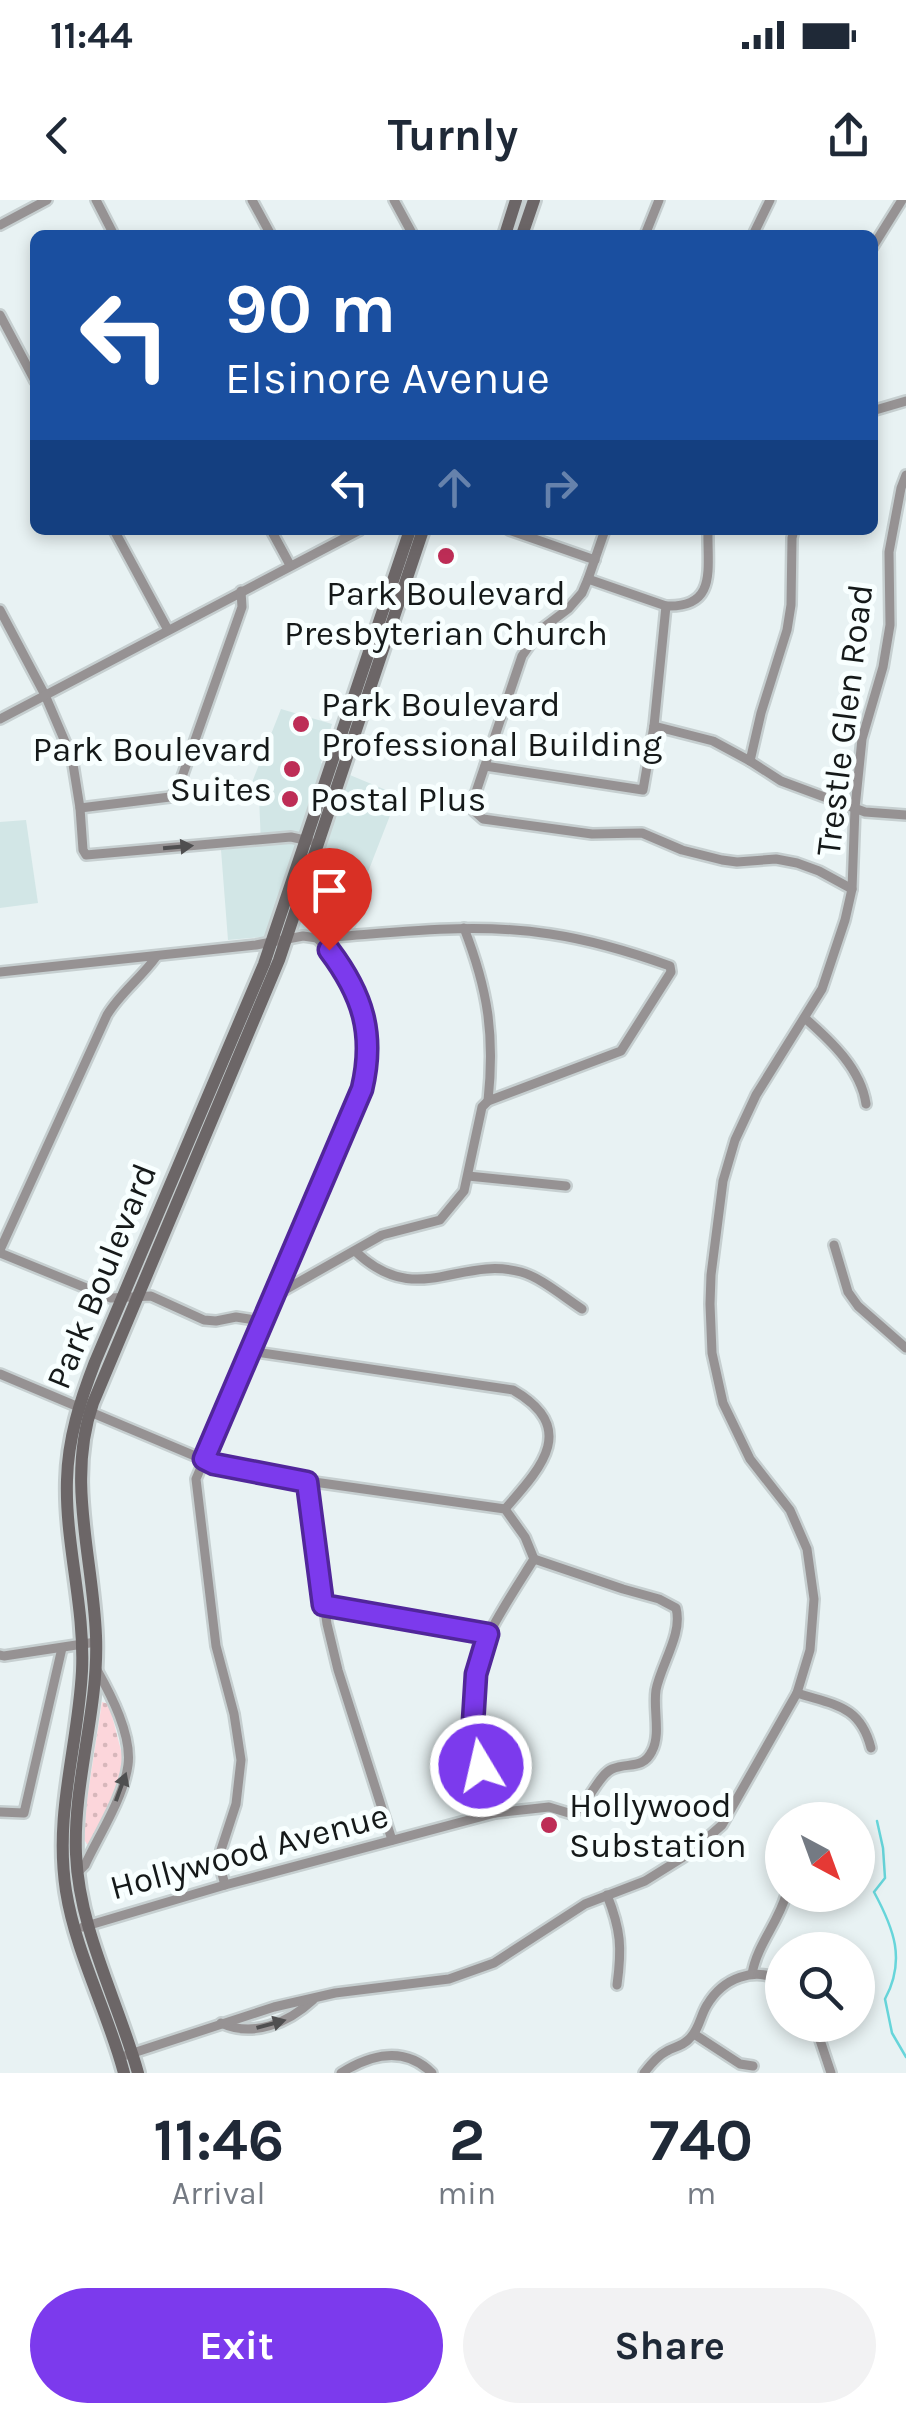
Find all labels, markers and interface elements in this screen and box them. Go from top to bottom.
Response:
text: 11:44 [50,13,133,58]
icon: back [30,108,85,163]
icon: share [821,108,876,163]
text: Turnly [388,109,518,161]
text: 90 m [225,268,396,350]
icon: left [60,270,190,400]
text: Elsinore Avenue [225,352,550,404]
icon: left [322,460,377,515]
icon: ahead [427,460,482,515]
icon: right [532,460,587,515]
marker: Park Boulevard Presbyterian Church [435,545,457,567]
place label: Park Boulevard Presbyterian Church [284,573,608,654]
street label: Trestle Glen Road [807,582,882,858]
place label: Park Boulevard Professional Building [321,684,662,765]
marker: Park Boulevard Professional Building [290,713,312,735]
place label: Park Boulevard Suites [33,729,272,810]
marker: Park Boulevard Suites [281,758,303,780]
place label: Postal Plus [310,779,486,820]
marker: Postal Plus [279,788,301,810]
one-way arrow [163,839,194,855]
pin [287,848,372,951]
icon: arrive [302,863,357,918]
street label: Park Boulevard [38,1158,165,1395]
position arrow [429,1714,533,1818]
one-way arrow [114,1772,129,1802]
place label: Hollywood Substation [569,1785,747,1866]
street label: Hollywood Avenue [106,1795,393,1908]
north arrow [765,1802,875,1912]
map controls [765,1802,875,2042]
marker: Hollywood Substation [538,1814,560,1836]
button: search [765,1932,875,2042]
one-way arrow [256,2016,287,2031]
text: 11:46 [153,2105,284,2175]
text: 2 [449,2105,485,2175]
text: 740 [649,2105,753,2175]
text: Arrival [172,2175,266,2212]
text: min [437,2175,496,2212]
text: m [686,2175,716,2212]
button: Exit [30,2288,443,2403]
button: Share [463,2288,876,2403]

